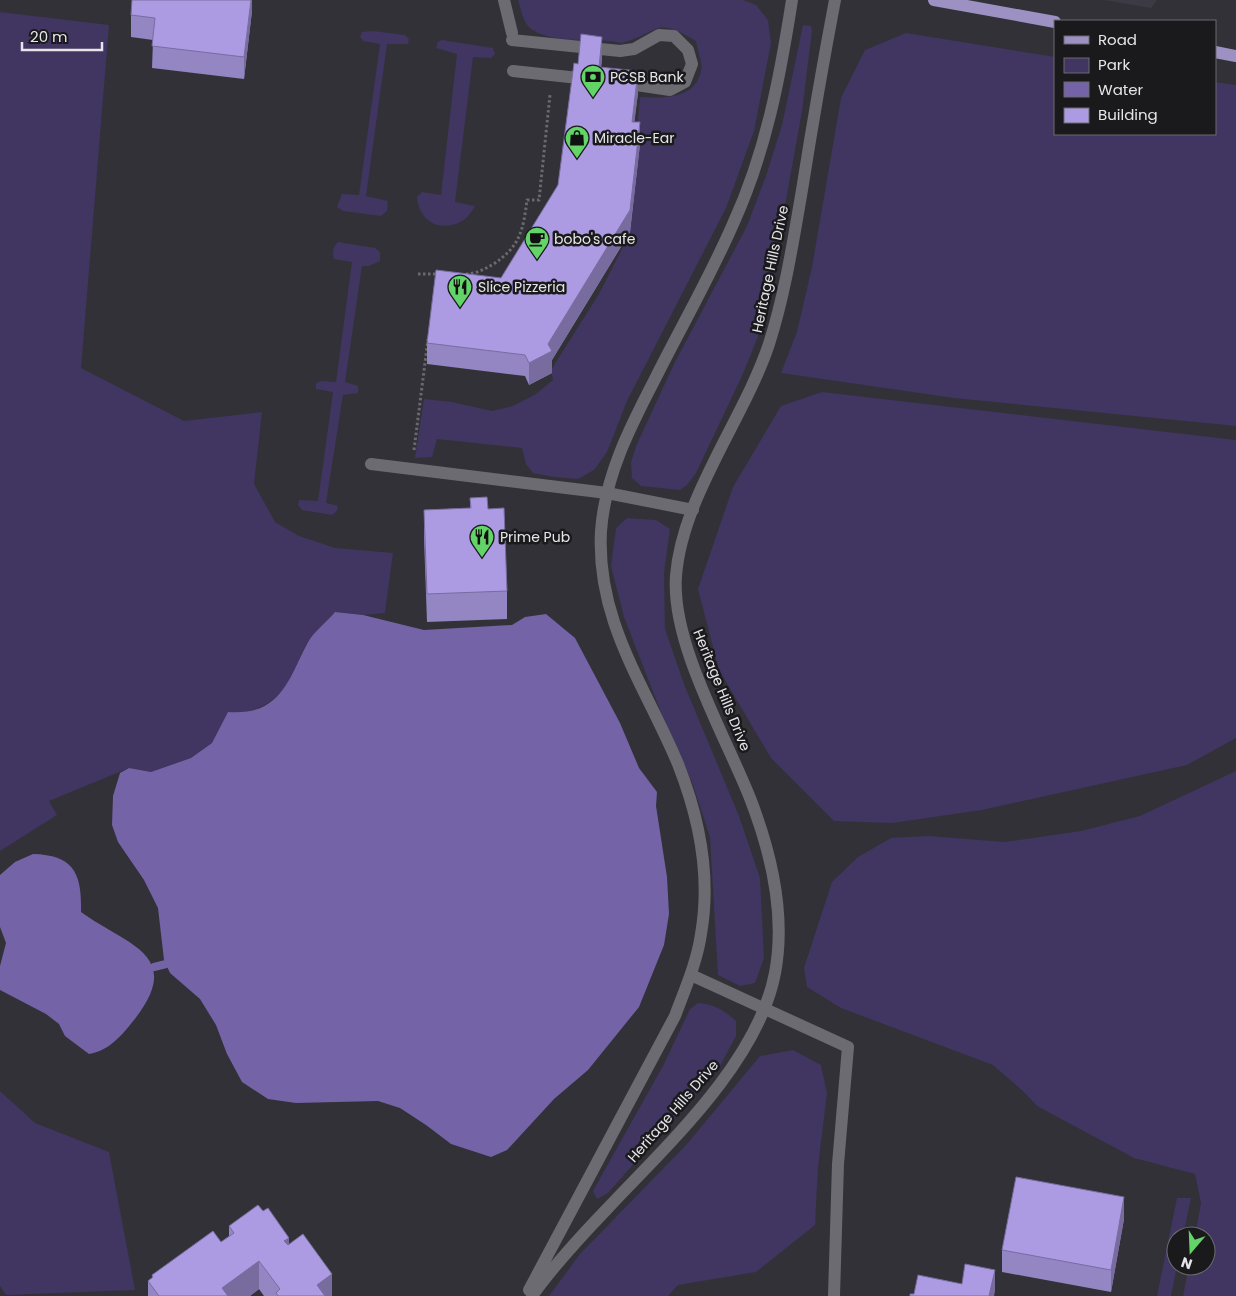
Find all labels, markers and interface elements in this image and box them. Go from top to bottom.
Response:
scale bar [22,20,102,52]
legend [1054,20,1216,135]
text: 20 m [30,26,68,47]
text: Road [1098,29,1137,50]
text: Park [1098,54,1130,75]
bank icon: PCSB Bank [580,64,606,98]
place label: PCSB Bank [610,67,684,87]
text: Water [1098,79,1144,100]
text: Building [1098,104,1158,125]
shop icon: Miracle-Ear [564,125,590,159]
place label: Miracle-Ear [594,128,674,148]
street label: Heritage Hills Drive [747,203,793,334]
cafe icon: bobo's cafe [524,226,550,260]
place label: bobo's cafe [554,229,636,249]
restaurant icon: Slice Pizzeria [447,274,473,308]
place label: Slice Pizzeria [478,277,565,297]
restaurant icon: Prime Pub [469,524,495,558]
place label: Prime Pub [500,527,570,547]
street label: Heritage Hills Drive [688,626,756,754]
street label: Heritage Hills Drive [623,1055,723,1166]
north arrow [1166,1226,1216,1276]
text: N [1179,1252,1195,1274]

